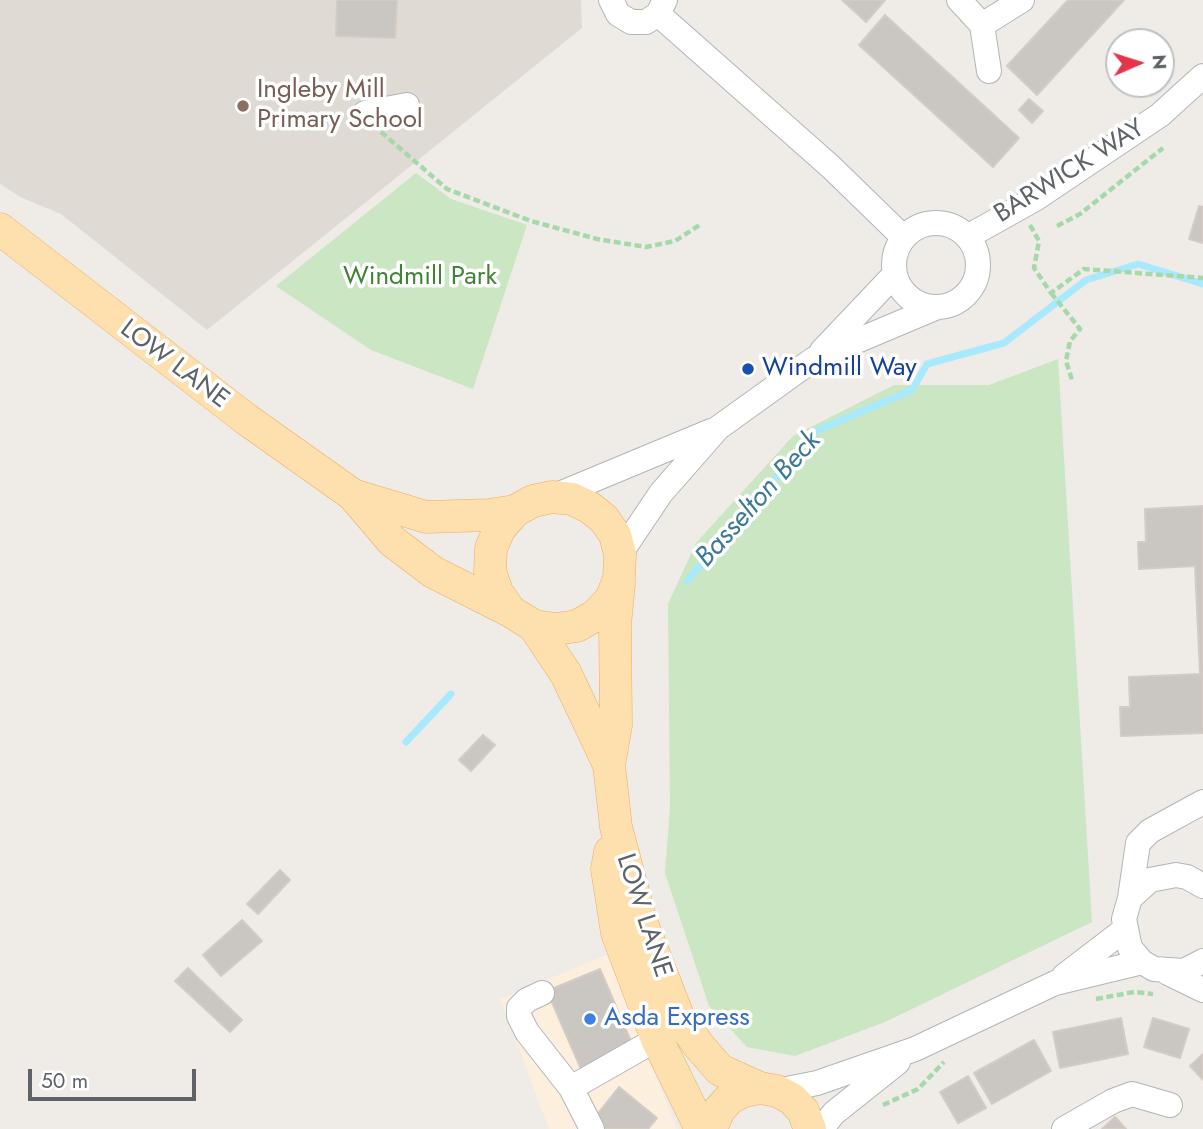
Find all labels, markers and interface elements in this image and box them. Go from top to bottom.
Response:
north arrow [1105,28,1175,98]
text: N [1146,54,1173,70]
place label: Ingleby Mill Primary School [257,75,423,136]
marker: Ingleby Mill Primary School [235,98,251,114]
street label: BARWICK WAY [989,113,1151,231]
park label: Windmill Park [343,262,497,294]
street label: LOW LANE [113,314,235,416]
place label: Windmill Way [762,353,917,385]
marker: Windmill Way [740,361,756,377]
water label: Basselton Beck [689,425,829,575]
street label: LOW LANE [608,850,678,982]
place label: Asda Express [604,1003,750,1035]
marker: Asda Express [582,1011,598,1027]
scale bar [32,1056,200,1100]
text: 50 m [41,1066,88,1096]

